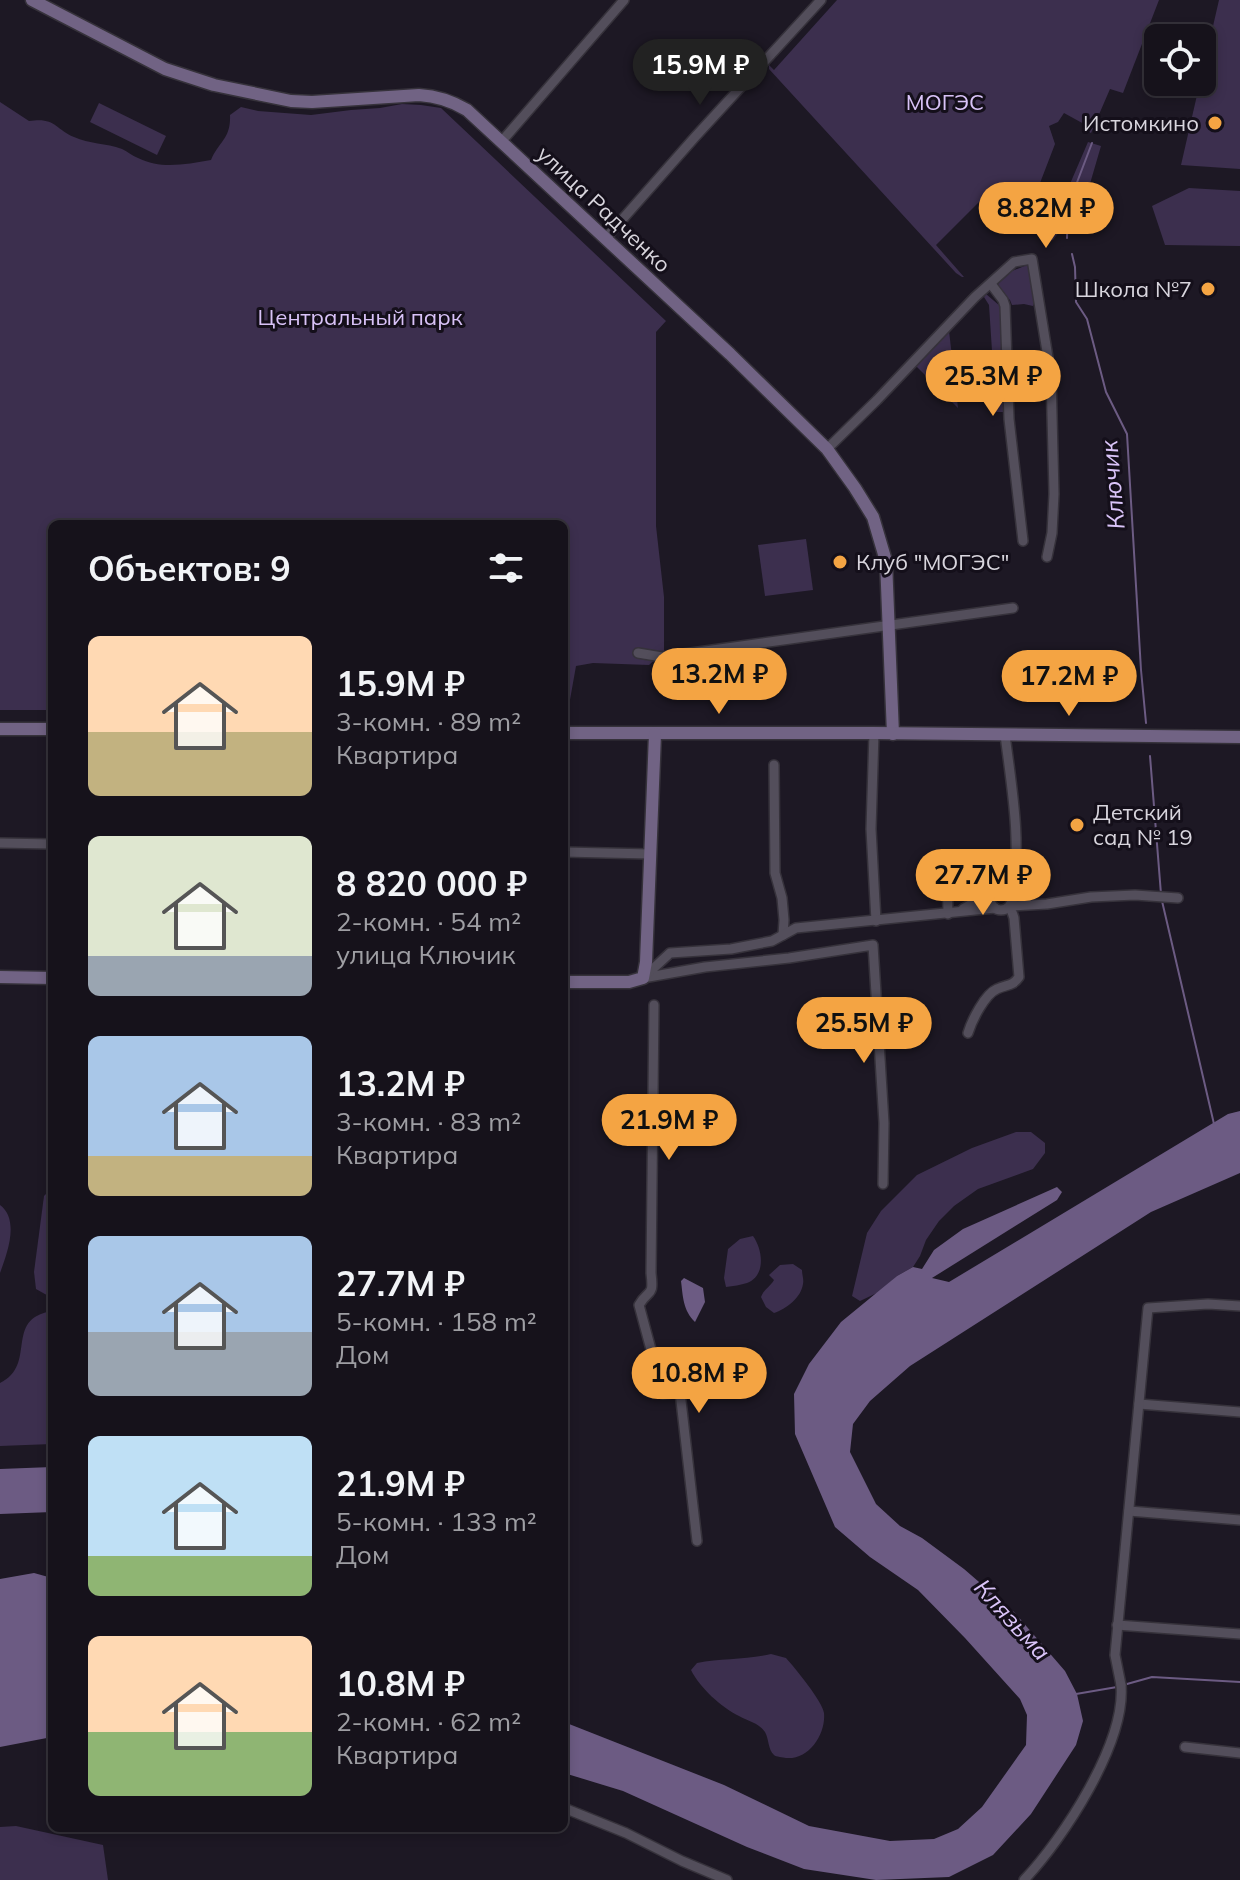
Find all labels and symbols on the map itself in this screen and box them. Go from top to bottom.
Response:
pin: 15.9M ₽ [626,39,774,107]
park label: МОГЭС [906,88,984,116]
place label: Истомкино [1083,109,1199,137]
marker: Истомкино [1206,114,1224,132]
street label: улица Радченко [531,140,677,278]
pin: 8.82M ₽ [972,182,1120,250]
place label: Школа №7 [1075,275,1192,303]
marker: Школа №7 [1199,280,1217,298]
park label: Центральный парк [258,303,463,331]
pin: 25.3M ₽ [919,350,1067,418]
water label: Ключик [1093,438,1131,531]
place label: Клуб "МОГЭС" [856,548,1009,576]
marker: Клуб "МОГЭС" [831,553,849,571]
pin: 13.2M ₽ [645,648,793,716]
pin: 17.2M ₽ [995,650,1143,718]
place label: Детский сад № 19 [1093,798,1193,851]
marker: Детский сад № 19 [1068,816,1086,834]
pin: 27.7M ₽ [909,849,1057,917]
pin: 25.5M ₽ [790,997,938,1065]
pin: 21.9M ₽ [595,1094,743,1162]
pin: 10.8M ₽ [625,1347,773,1415]
water label: Клязьма [968,1572,1057,1666]

